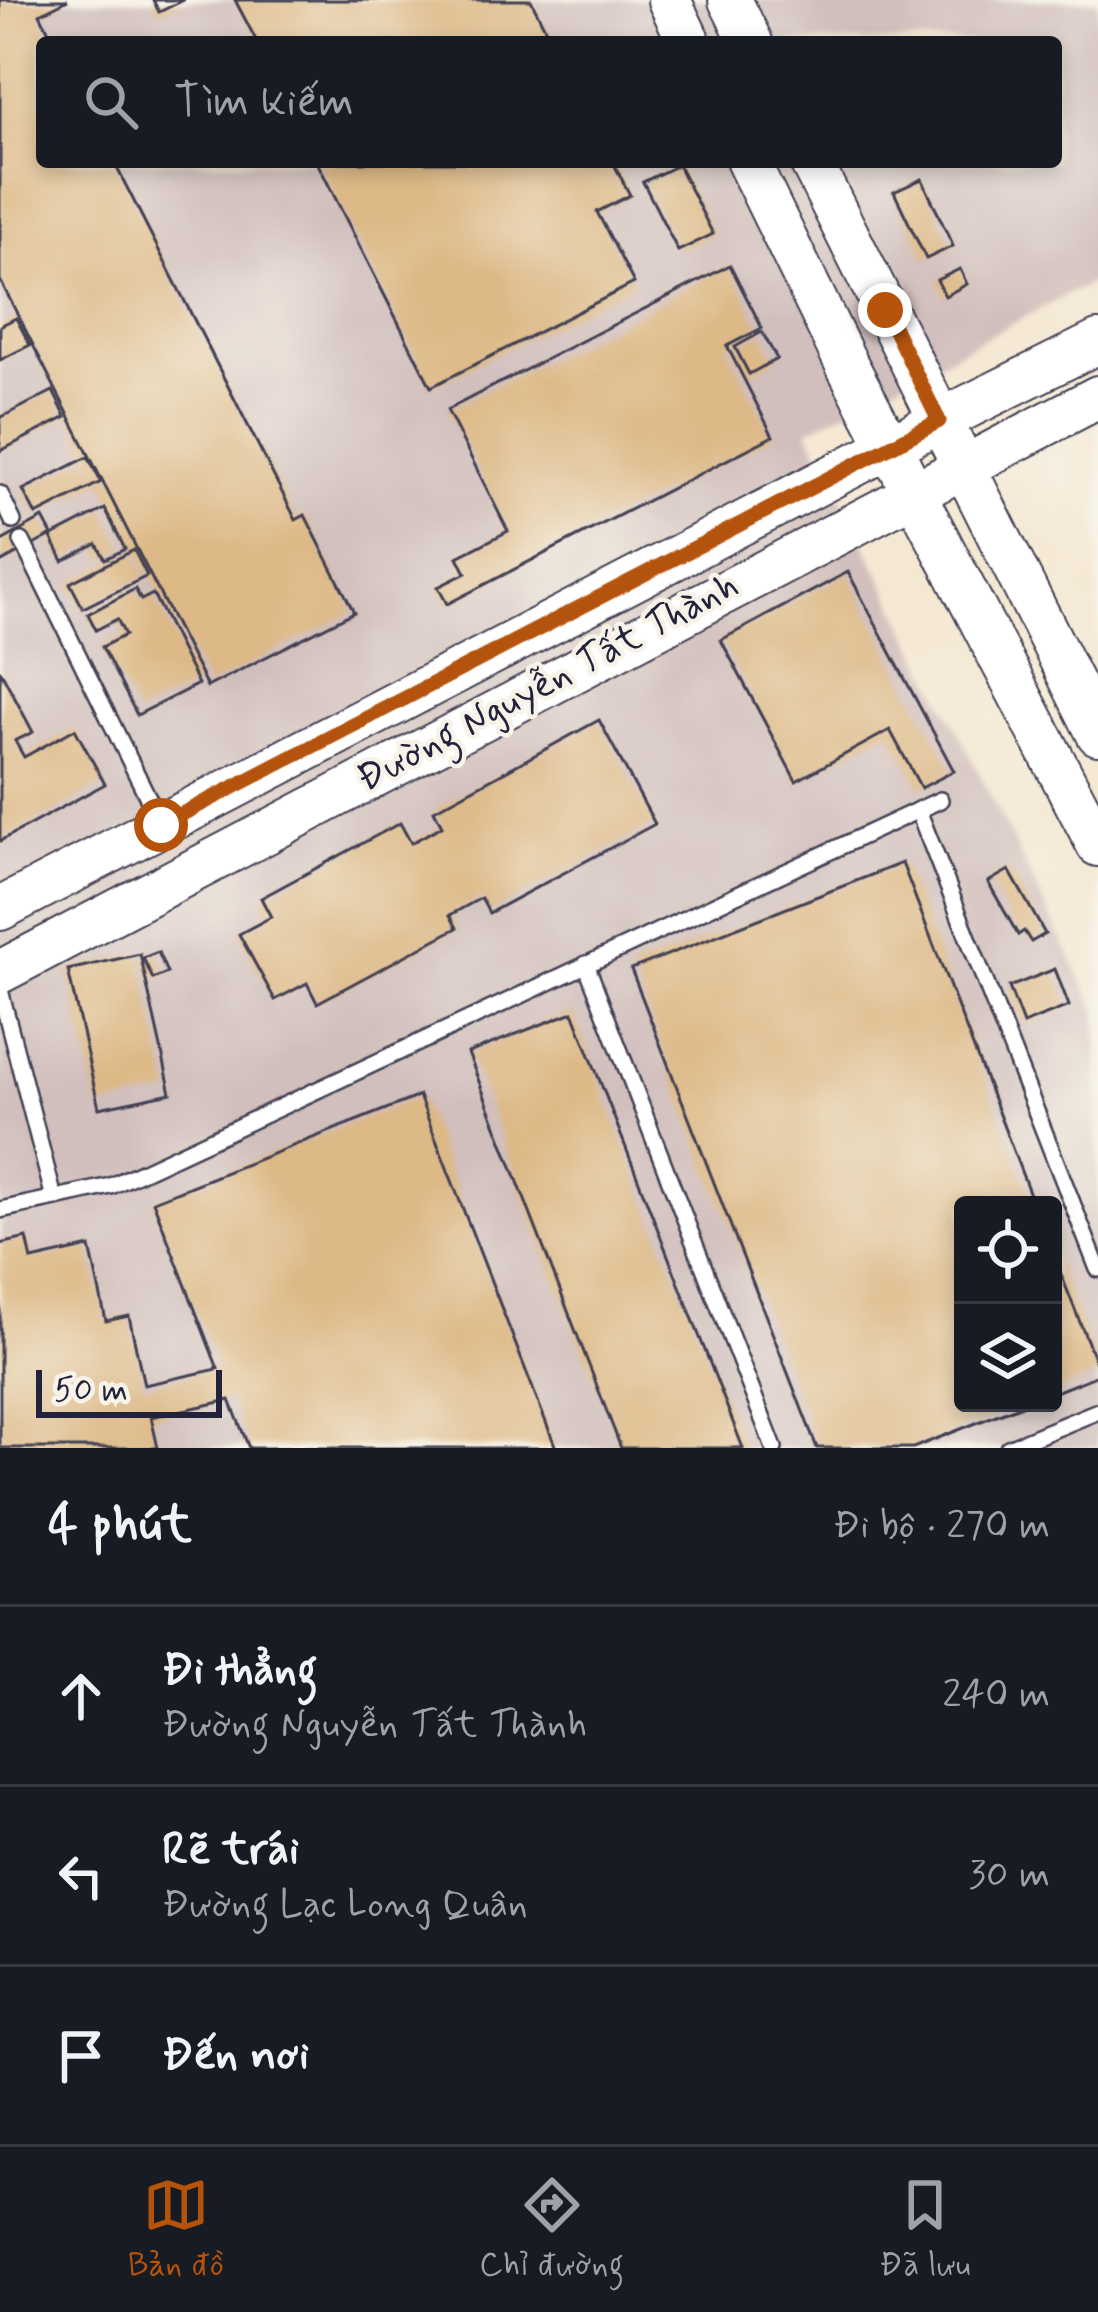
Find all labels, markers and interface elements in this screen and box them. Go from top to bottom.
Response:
search box [36,36,1062,168]
icon: search [78,69,144,135]
text: Tìm kiếm [174,73,354,132]
route end [858,283,912,337]
street label: Đường Nguyễn Tất Thành [348,561,749,808]
route start [134,798,188,852]
map controls [954,1196,1062,1412]
button: locate [954,1196,1062,1304]
button: layers [954,1304,1062,1412]
scale bar [36,1364,222,1417]
text: 50 m [54,1369,128,1413]
text: 4 phút [48,1493,192,1559]
text: Đi bộ · 270 m [833,1501,1050,1552]
text: Đi thẳng [162,1641,318,1700]
icon: ahead [48,1663,114,1729]
text: 240 m [942,1670,1050,1721]
text: Đường Nguyễn Tất Thành [162,1700,587,1751]
text: Rẽ trái [162,1821,299,1880]
icon: left [48,1843,114,1909]
text: 30 m [968,1850,1050,1901]
text: Đường Lạc Long Quân [162,1880,528,1931]
icon: arrive [48,2023,114,2089]
text: Đến nơi [162,2026,309,2085]
tab: Bản đồ [128,2172,224,2288]
tab: Chỉ đường [479,2172,624,2288]
tab: Đã lưu [879,2172,970,2288]

